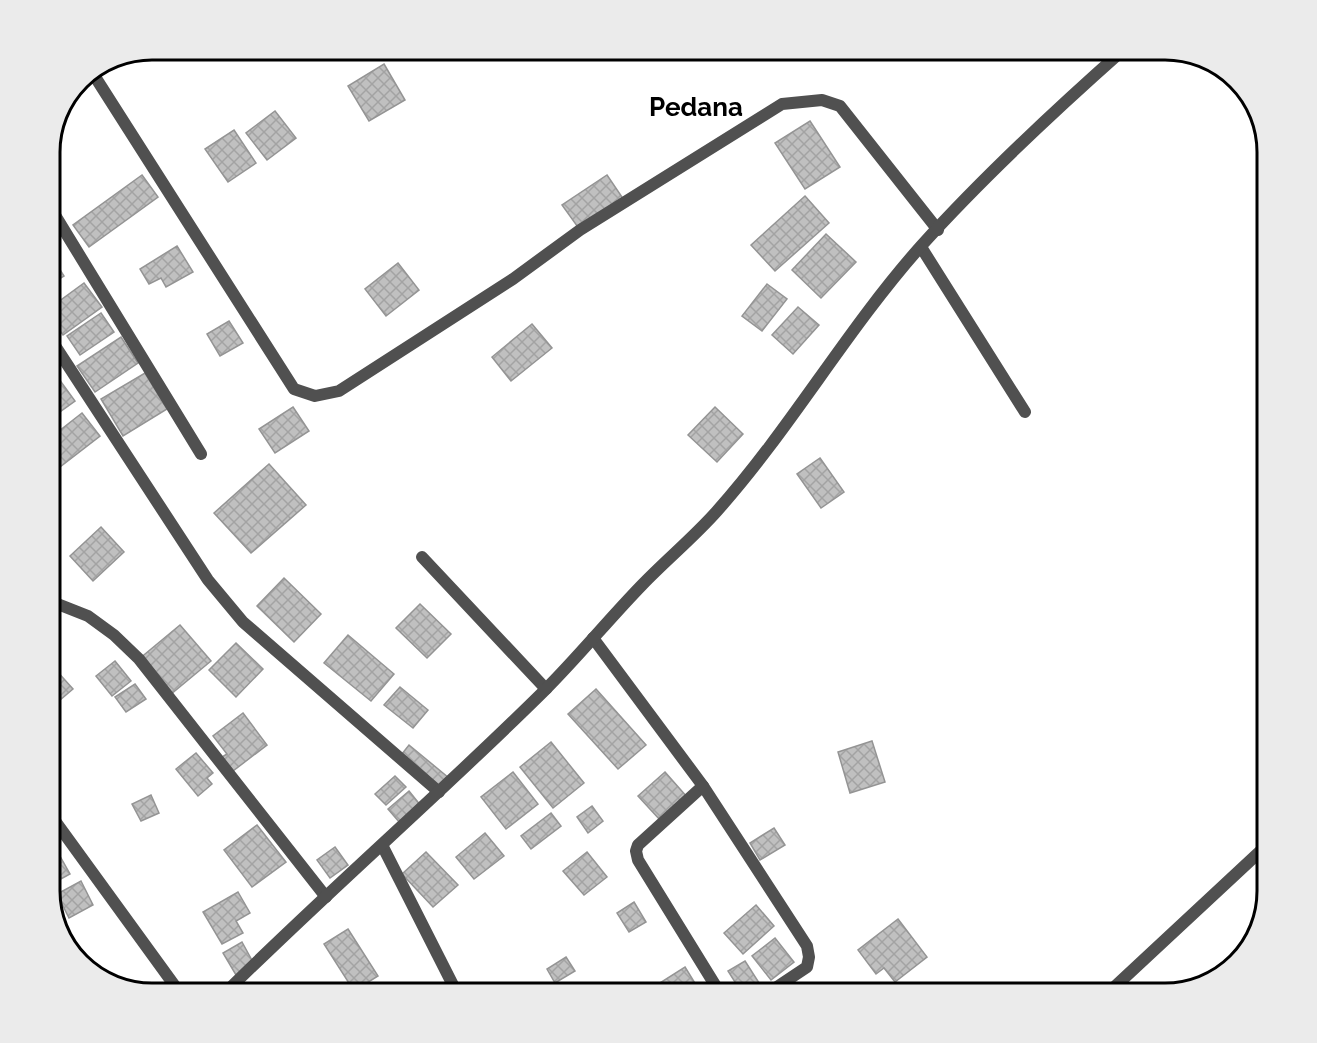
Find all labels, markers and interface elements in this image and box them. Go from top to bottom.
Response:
district label: Pedana [649,92,743,122]

